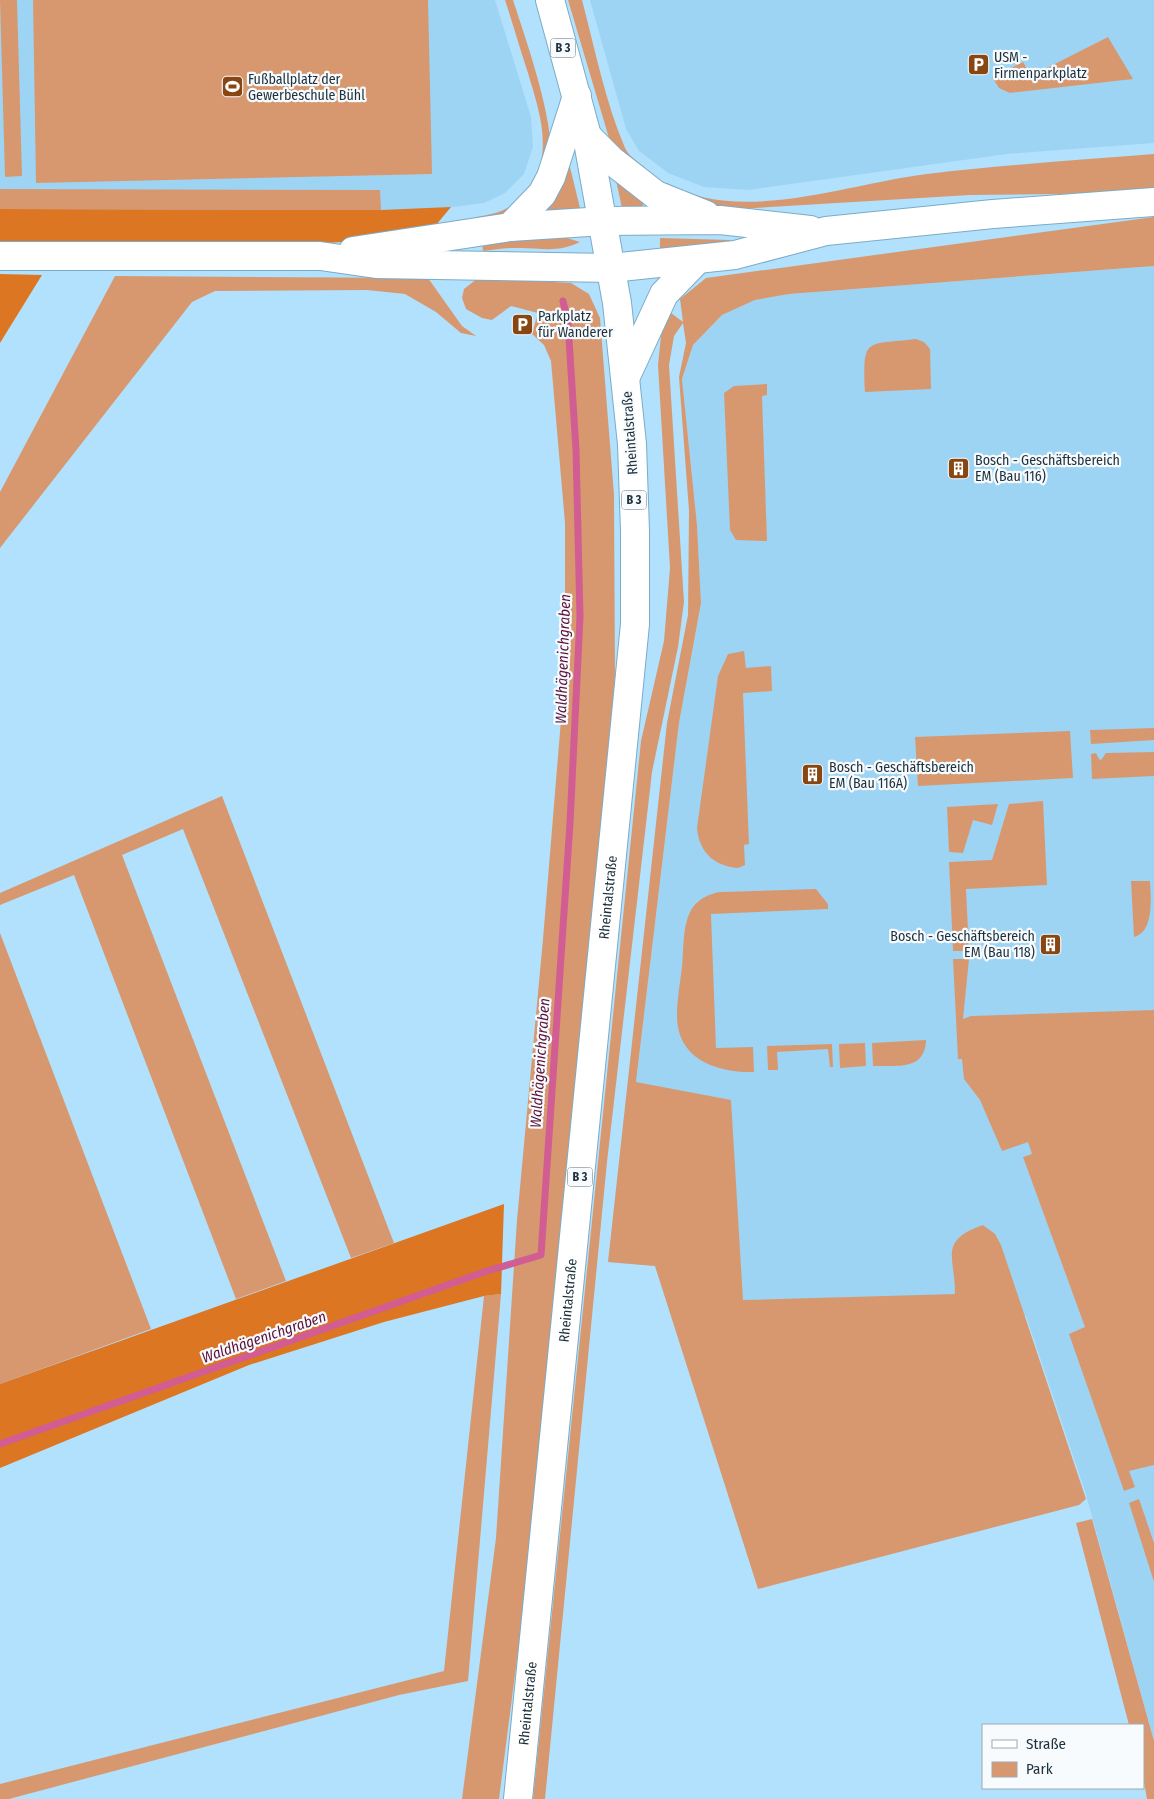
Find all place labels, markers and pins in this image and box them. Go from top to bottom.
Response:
place label: USM - Firmenparkplatz [994,49,1087,82]
parking icon: USM - Firmenparkplatz [966,53,990,77]
place label: Fußballplatz der Gewerbeschule Bühl [248,71,365,104]
sports icon: Fußballplatz der Gewerbeschule Bühl [220,75,244,99]
place label: Parkplatz für Wanderer [538,308,613,341]
parking icon: Parkplatz für Wanderer [510,312,534,336]
place label: Bosch - Geschäftsbereich EM (Bau 116) [975,452,1120,485]
building icon: Bosch - Geschäftsbereich EM (Bau 116) [947,456,971,480]
place label: Bosch - Geschäftsbereich EM (Bau 116A) [829,759,974,792]
building icon: Bosch - Geschäftsbereich EM (Bau 116A) [801,763,825,787]
place label: Bosch - Geschäftsbereich EM (Bau 118) [890,928,1035,961]
building icon: Bosch - Geschäftsbereich EM (Bau 118) [1039,932,1063,956]

